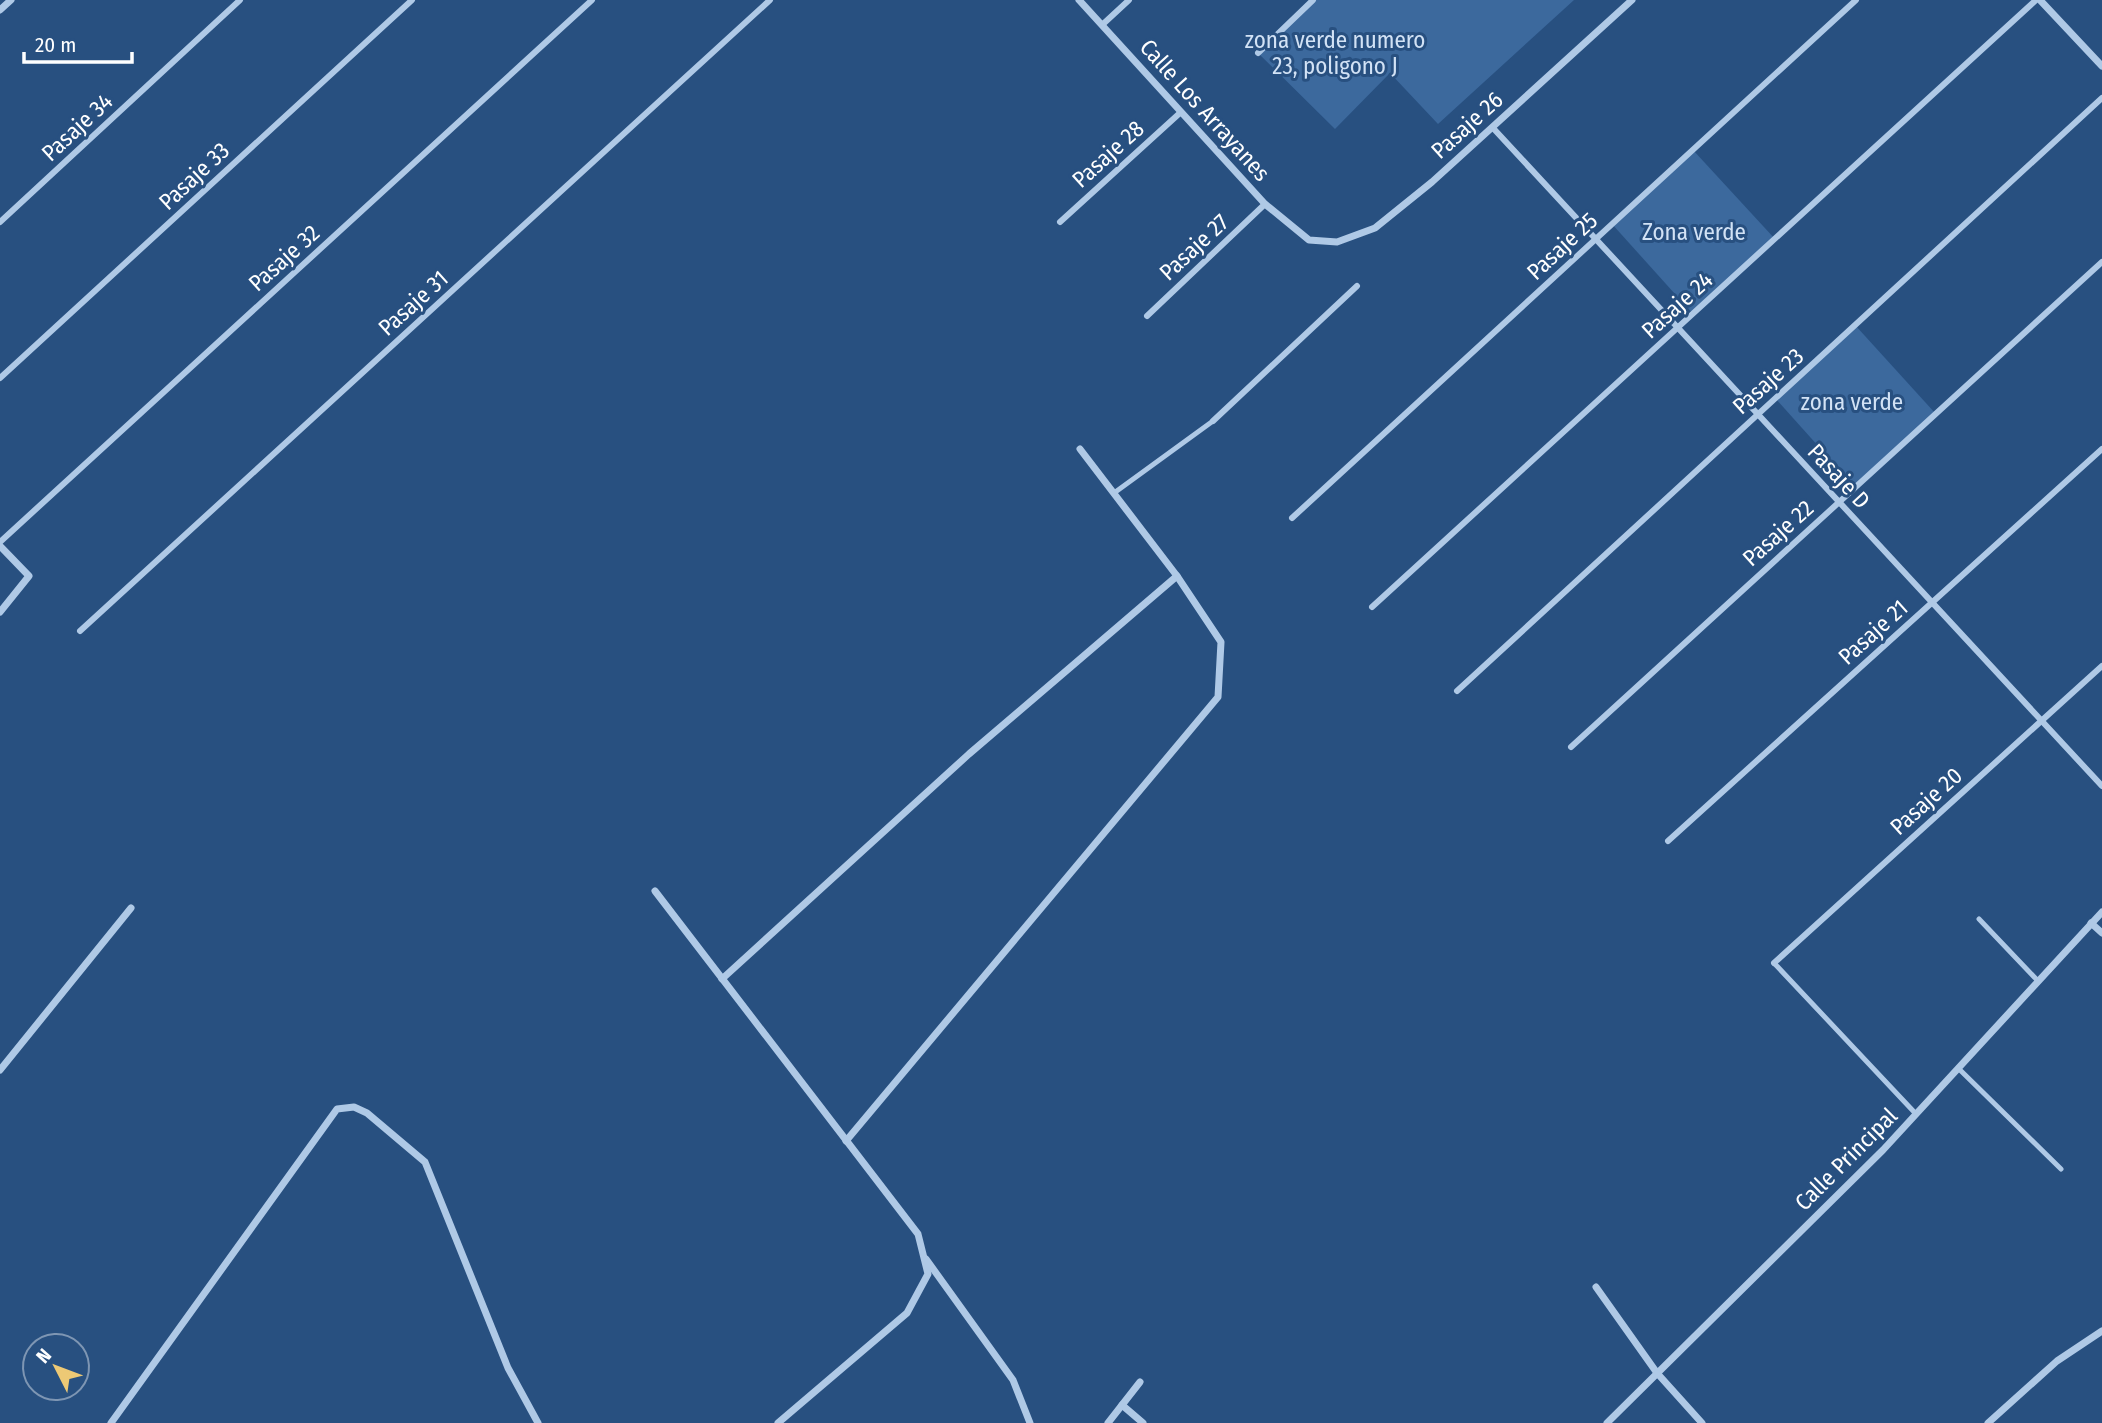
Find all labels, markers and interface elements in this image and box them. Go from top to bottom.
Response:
scale bar [24,21,133,65]
park label: zona verde numero 23, poligono J [1245,26,1425,80]
text: 20 m [35,32,76,58]
street label: Calle Los Arrayanes [1134,33,1276,187]
street label: Pasaje 26 [1425,86,1509,164]
street label: Pasaje 34 [36,87,118,167]
street label: Pasaje 28 [1066,115,1150,193]
street label: Pasaje 33 [153,136,235,216]
street label: Pasaje 25 [1521,206,1603,286]
street label: Pasaje 27 [1154,208,1234,286]
park label: Zona verde [1642,218,1746,246]
street label: Pasaje 32 [243,219,325,297]
street label: Pasaje 31 [372,264,454,342]
street label: Pasaje 24 [1636,266,1718,344]
street label: Pasaje 23 [1727,342,1809,420]
park label: zona verde [1801,388,1903,416]
street label: Pasaje D [1802,438,1876,514]
street label: Pasaje 22 [1737,494,1819,572]
street label: Pasaje 21 [1832,594,1914,670]
street label: Pasaje 20 [1884,761,1968,841]
street label: Calle Principal [1789,1102,1903,1216]
north arrow [21,1332,91,1402]
text: N [31,1344,56,1368]

